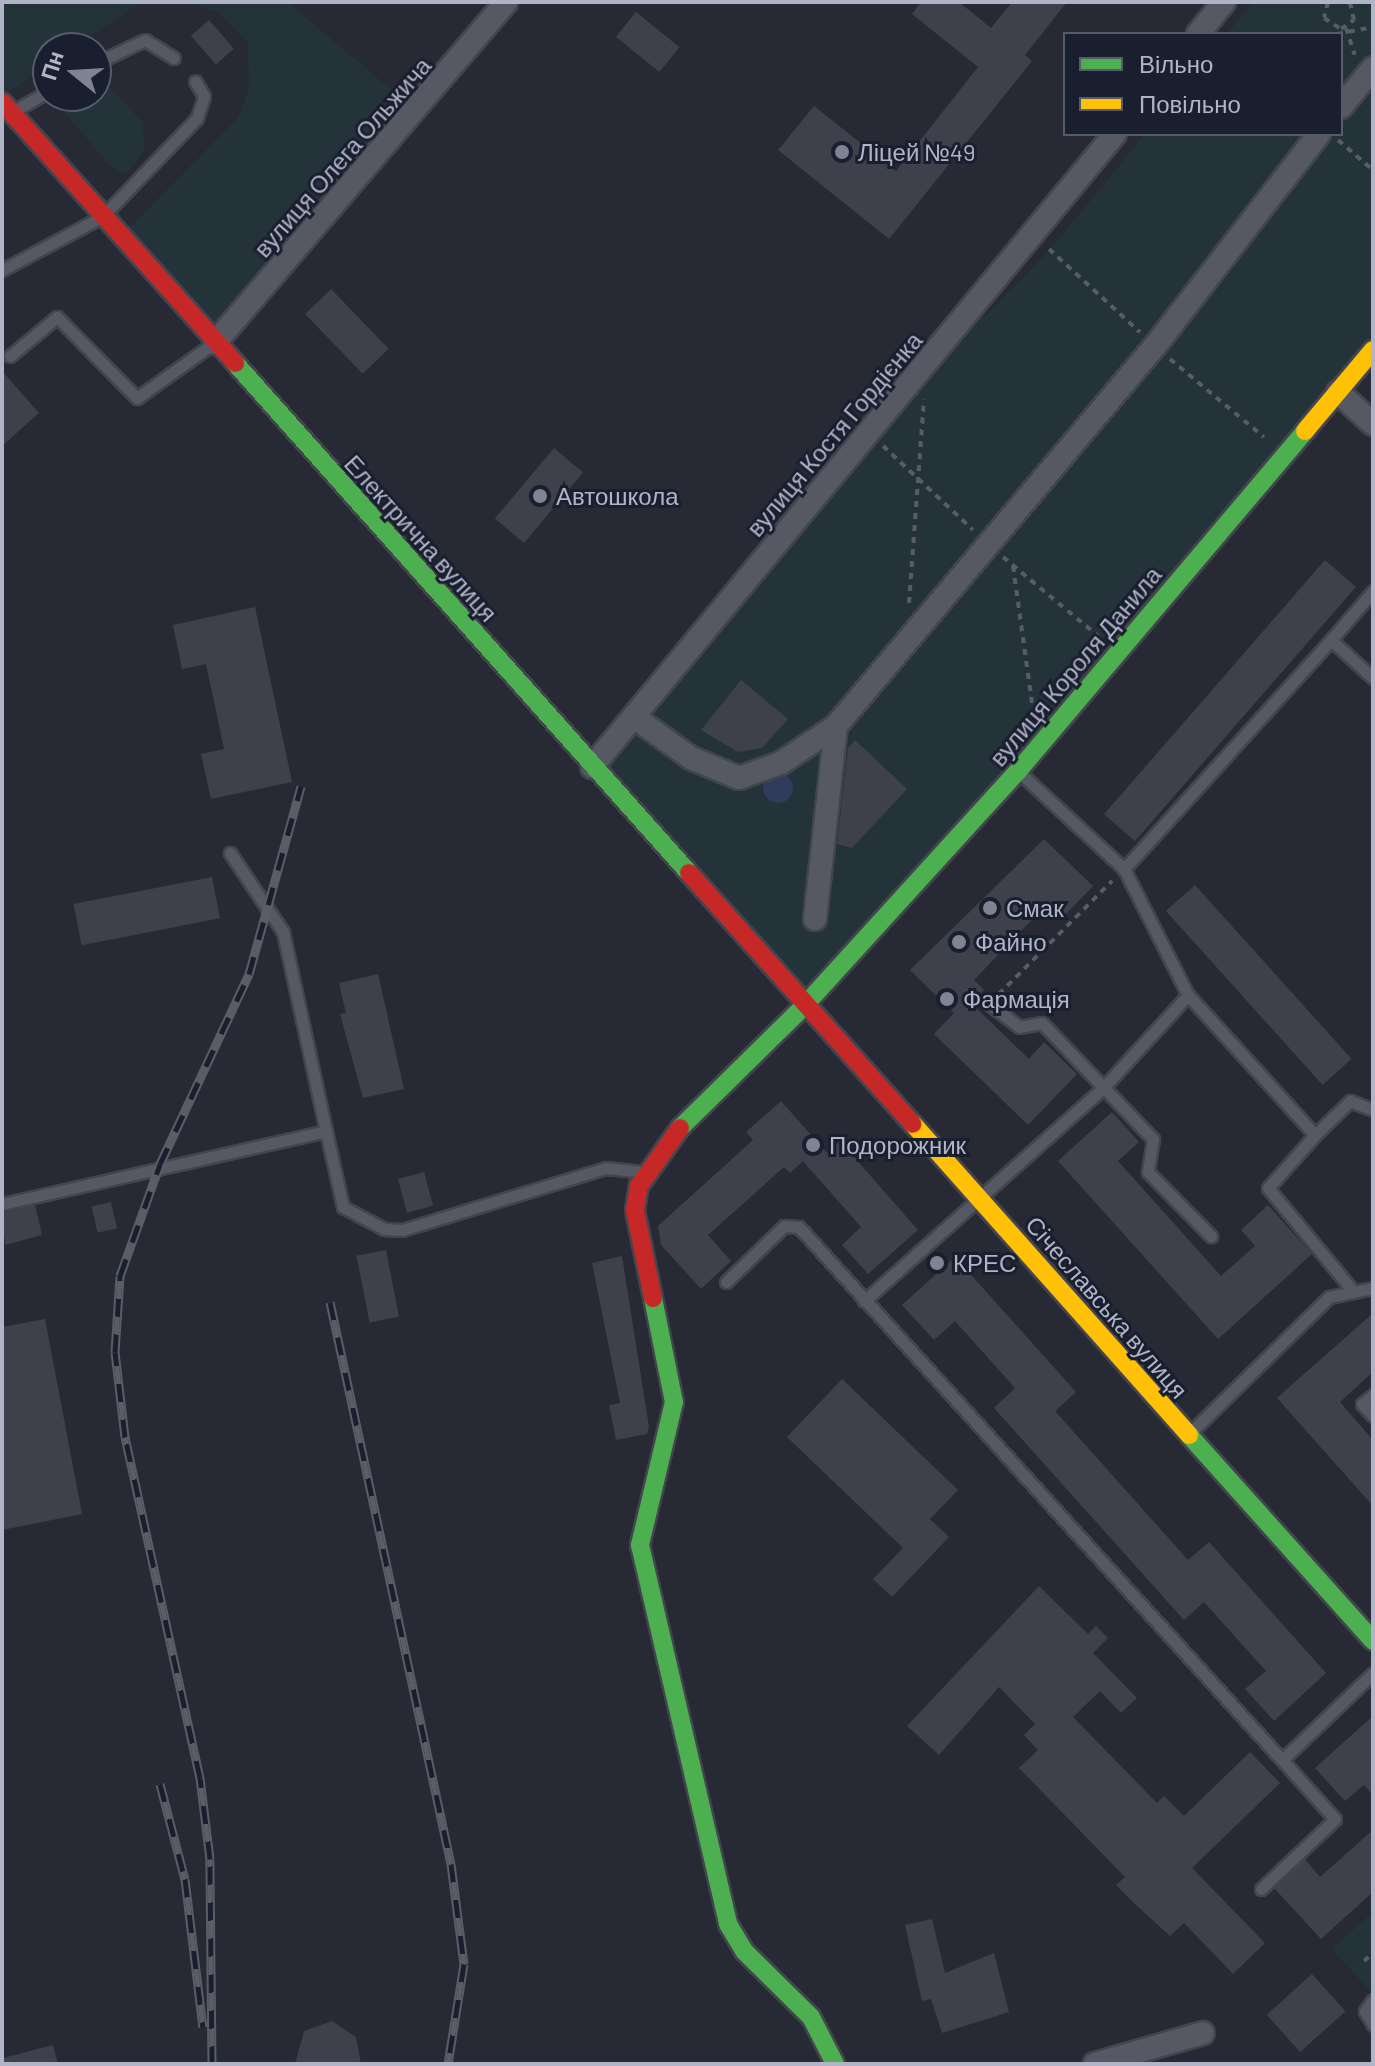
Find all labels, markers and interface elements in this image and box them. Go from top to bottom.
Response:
north arrow [32,32,112,112]
legend [1063,32,1343,136]
text: Пн [34,47,68,83]
text: Вільно [1139,49,1213,78]
street label: вулиця Олега Ольжича [247,51,437,263]
text: Повільно [1139,89,1241,118]
place label: Ліцей №49 [858,138,976,166]
marker: Ліцей №49 [833,143,851,161]
street label: вулиця Костя Гордієнка [740,326,928,542]
street label: Електрична вулиця [339,449,503,627]
place label: Автошкола [556,482,678,510]
marker: Автошкола [531,487,549,505]
street label: вулиця Короля Данила [983,560,1167,772]
place label: Смак [1006,894,1064,922]
marker: Смак [981,899,999,917]
place label: Файно [975,928,1047,956]
marker: Файно [950,933,968,951]
place label: Фармація [963,985,1070,1013]
marker: Фармація [938,990,956,1008]
place label: Подорожник [829,1131,966,1159]
marker: Подорожник [804,1136,822,1154]
street label: Січеславська вулиця [1020,1210,1194,1404]
place label: КРЕС [953,1249,1016,1277]
marker: КРЕС [928,1254,946,1272]

